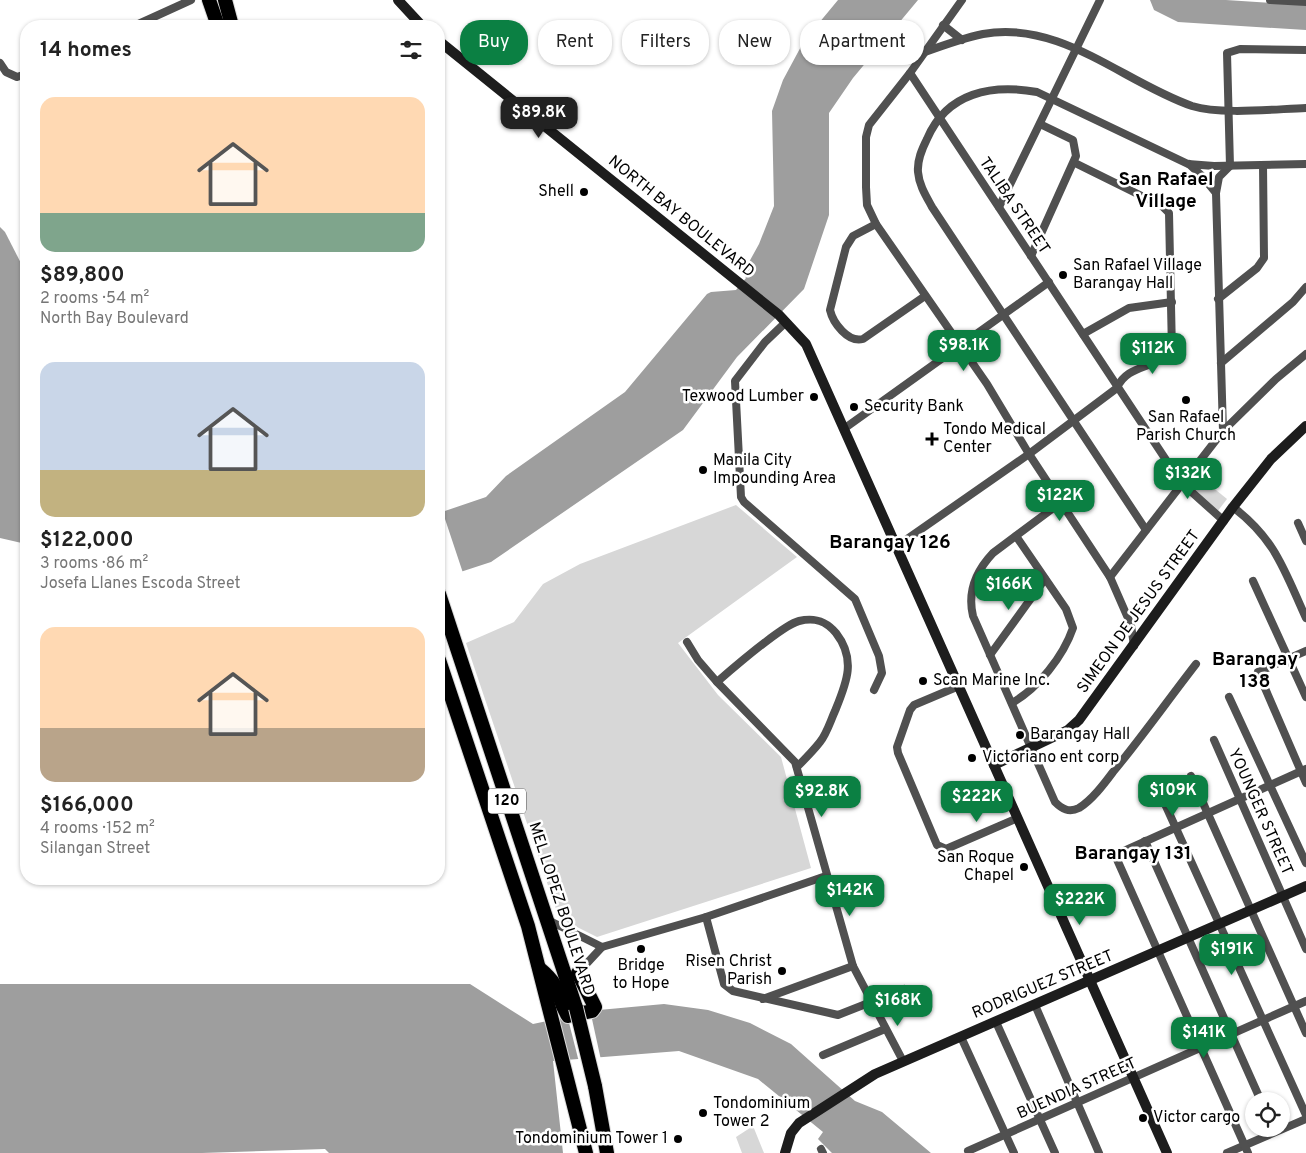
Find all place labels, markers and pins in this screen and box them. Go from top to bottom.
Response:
pin: $89.8K [498,96,580,139]
place label: Shell [538,182,574,202]
marker: Shell [578,186,590,198]
place label: San Rafael Village Barangay Hall [1073,256,1202,294]
marker: San Rafael Village Barangay Hall [1057,269,1069,281]
pin: $98.1K [923,330,1005,372]
pin: $112K [1118,332,1188,375]
place label: Texwood Lumber [682,387,804,407]
marker: Texwood Lumber [808,391,820,403]
marker: San Rafael Parish Church [1180,394,1192,406]
place label: Security Bank [864,397,964,417]
marker: Security Bank [848,401,860,413]
place label: San Rafael Parish Church [1136,408,1236,446]
place label: Tondo Medical Center [943,420,1046,458]
marker: Tondo Medical Center [925,432,939,446]
place label: Manila City Impounding Area [713,451,836,489]
pin: $132K [1153,458,1223,500]
marker: Manila City Impounding Area [697,464,709,476]
pin: $122K [1025,480,1095,522]
pin: $166K [974,568,1044,611]
place label: Scan Marine Inc. [933,671,1050,691]
marker: Scan Marine Inc. [917,675,929,687]
place label: Barangay Hall [1030,725,1130,745]
marker: Barangay Hall [1014,729,1026,741]
place label: Victoriano ent corp [982,748,1119,768]
marker: Victoriano ent corp [966,752,978,764]
pin: $109K [1138,774,1208,817]
pin: $92.8K [781,776,863,818]
pin: $222K [942,780,1012,823]
place label: San Roque Chapel [937,848,1014,886]
marker: San Roque Chapel [1018,861,1030,873]
pin: $142K [815,874,885,917]
pin: $222K [1045,884,1115,926]
pin: $191K [1197,934,1267,976]
marker: Bridge to Hope [635,943,647,955]
place label: Risen Christ Parish [685,952,772,990]
place label: Bridge to Hope [613,956,669,994]
marker: Risen Christ Parish [776,965,788,977]
pin: $168K [863,984,933,1027]
pin: $141K [1169,1016,1239,1059]
place label: Tondominium Tower 2 [713,1094,810,1132]
marker: Tondominium Tower 2 [697,1107,709,1119]
place label: Victor cargo [1153,1108,1240,1128]
marker: Victor cargo [1137,1112,1149,1124]
place label: Tondominium Tower 1 [515,1129,668,1149]
marker: Tondominium Tower 1 [672,1133,684,1145]

